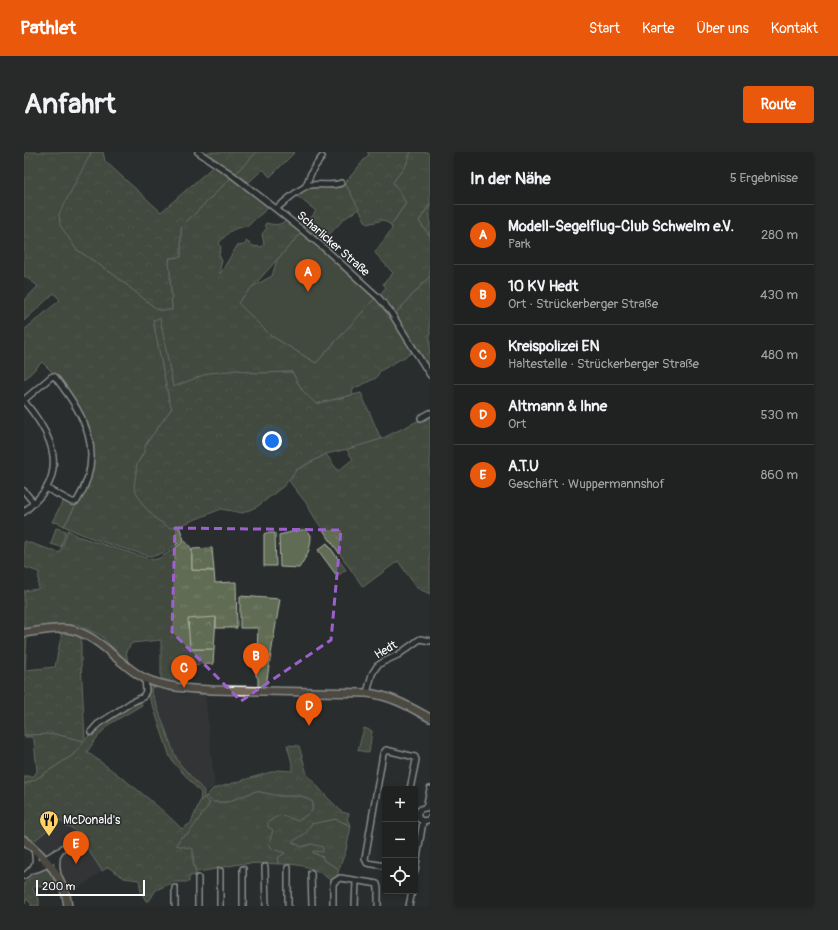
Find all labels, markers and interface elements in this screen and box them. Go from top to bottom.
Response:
text: Pathlet [20,16,76,40]
text: Start [589,20,620,37]
text: Karte [642,20,674,37]
text: Über uns [696,20,749,37]
text: Kontakt [771,20,818,37]
button: Route [743,86,814,123]
text: Anfahrt [24,87,116,122]
text: In der Nähe [470,168,551,189]
text: 5 Ergebnisse [730,170,798,186]
street label: Scharlicker Straße [293,208,373,280]
text: Modell-Segelflug-Club Schwelm e.V. [508,217,734,236]
text: A [479,227,487,243]
text: 280 m [761,227,798,243]
text: Park [508,236,531,252]
pin: A [295,259,321,292]
text: 10 KV Hedt [508,277,578,296]
text: B [479,287,487,303]
text: 430 m [760,287,798,303]
text: Ort · Strückerberger Straße [508,296,658,312]
text: Kreispolizei EN [508,337,600,356]
text: C [479,347,487,363]
text: 480 m [761,347,798,363]
text: Haltestelle · Strückerberger Straße [508,356,699,372]
text: Altmann & Ihne [508,397,607,416]
text: D [479,407,487,423]
text: 530 m [760,407,798,423]
text: Ort [508,416,526,432]
your location [262,431,282,451]
text: A.T.U [508,457,539,476]
text: E [480,467,486,483]
text: 860 m [761,467,798,483]
text: Geschäft · Wuppermannshof [508,476,665,492]
street label: Hedt [372,637,400,663]
pin: B [243,643,269,676]
pin: C [171,655,197,688]
pin: D [296,693,322,726]
map controls [382,786,418,894]
button: + [382,786,418,822]
restaurant icon: McDonald's [38,809,60,837]
place label: McDonald's [63,813,121,828]
button: − [382,822,418,858]
pin: E [63,831,89,864]
button: locate [382,858,418,894]
scale bar [36,878,145,897]
text: 200 m [42,880,75,893]

